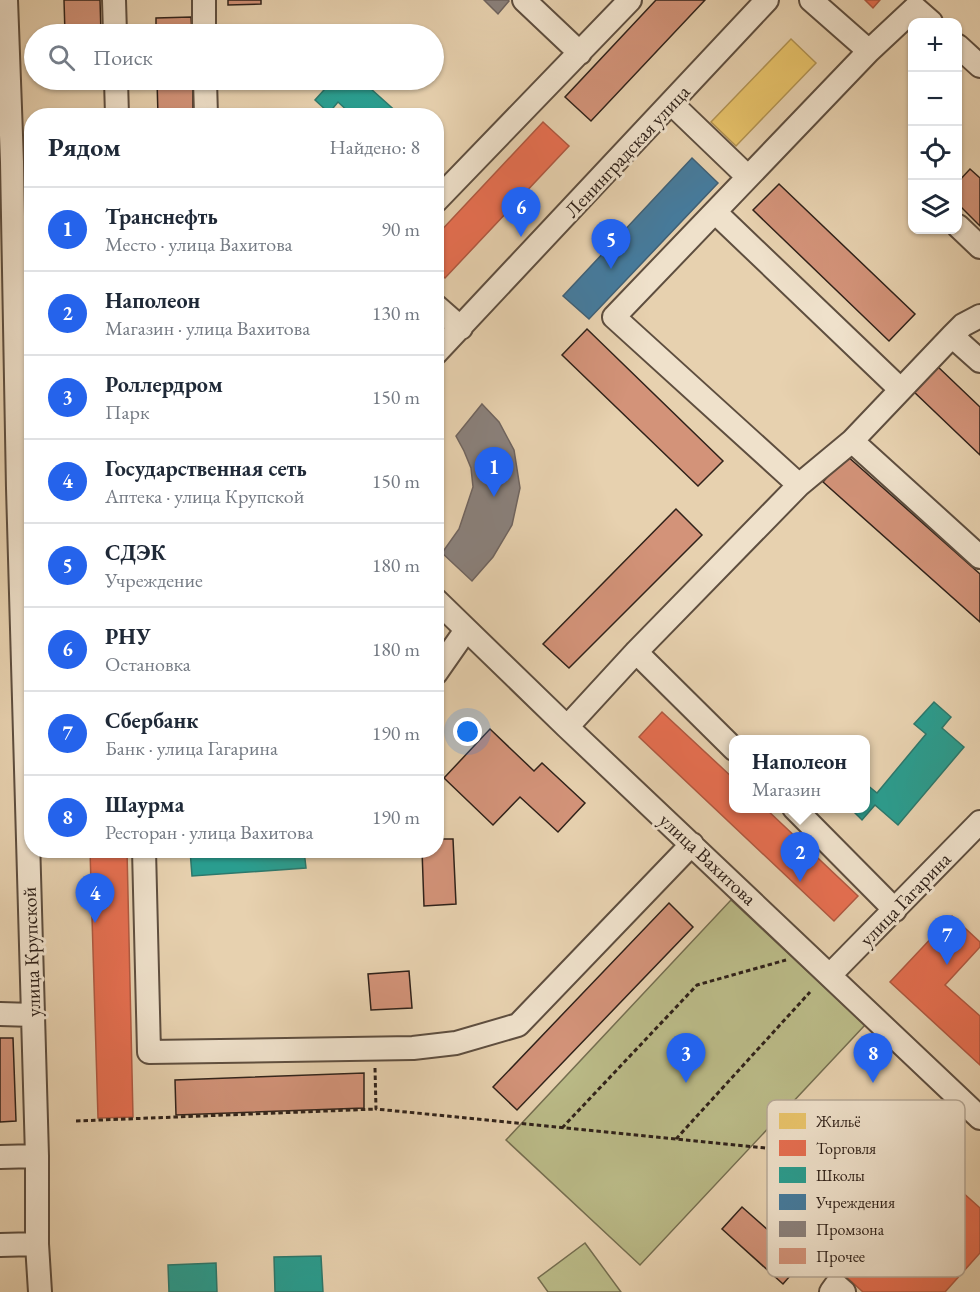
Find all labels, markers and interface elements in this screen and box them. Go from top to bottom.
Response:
map controls [908,18,962,234]
button: + [908,18,962,72]
search box [24,24,444,90]
icon: search [45,41,78,74]
text: Поиск [93,43,153,72]
button: − [908,72,962,126]
street label: Ленинградская улица [559,79,695,223]
button: locate [908,126,962,180]
text: Рядом [48,130,121,164]
text: Найдено: 8 [329,134,420,160]
button: layers [908,180,962,234]
pin: 6 [502,188,540,237]
text: Транснефть [105,202,218,231]
text: 1 [62,216,73,242]
text: 90 m [381,216,420,242]
pin: 5 [592,220,630,269]
text: Место · улица Вахитова [105,231,293,257]
text: Наполеон [105,286,200,315]
text: 2 [62,300,73,326]
text: 130 m [372,300,420,326]
text: Магазин · улица Вахитова [105,315,310,341]
text: Роллердром [105,370,223,399]
text: 3 [62,384,73,410]
text: 150 m [372,384,420,410]
text: Парк [105,399,149,425]
pin: 1 [474,448,514,497]
text: Государственная сеть [105,454,307,483]
text: 4 [62,468,73,494]
text: 150 m [372,468,420,494]
text: Аптека · улица Крупской [105,483,304,509]
text: СДЭК [105,538,166,567]
text: 5 [62,552,73,578]
text: 180 m [372,552,420,578]
text: Учреждение [105,567,203,593]
text: РНУ [105,622,151,651]
text: 6 [62,636,73,662]
text: 180 m [372,636,420,662]
text: Остановка [105,651,191,677]
text: Сбербанк [105,706,198,735]
your location [453,717,482,746]
text: 7 [62,720,73,746]
text: 190 m [372,720,420,746]
text: Банк · улица Гагарина [105,735,278,761]
popup [729,735,870,813]
text: Наполеон [752,747,847,776]
text: Магазин [752,776,821,802]
text: Шаурма [105,790,184,819]
text: 8 [62,804,73,830]
text: 190 m [372,804,420,830]
street label: улица Вахитова [654,807,762,911]
text: Ресторан · улица Вахитова [105,819,313,845]
pin: 2 [780,832,820,882]
street label: улица Гагарина [854,846,956,952]
pin: 4 [76,874,115,923]
street label: улица Крупской [16,886,46,1017]
pin: 7 [928,916,966,965]
pin: 3 [666,1034,706,1083]
pin: 8 [854,1034,892,1083]
legend [767,1100,965,1277]
text: Жильё [815,1111,861,1132]
text: Торговля [816,1138,876,1159]
text: Школы [816,1165,865,1186]
text: Учреждения [815,1192,895,1213]
text: Промзона [816,1219,885,1240]
text: Прочее [816,1246,865,1267]

